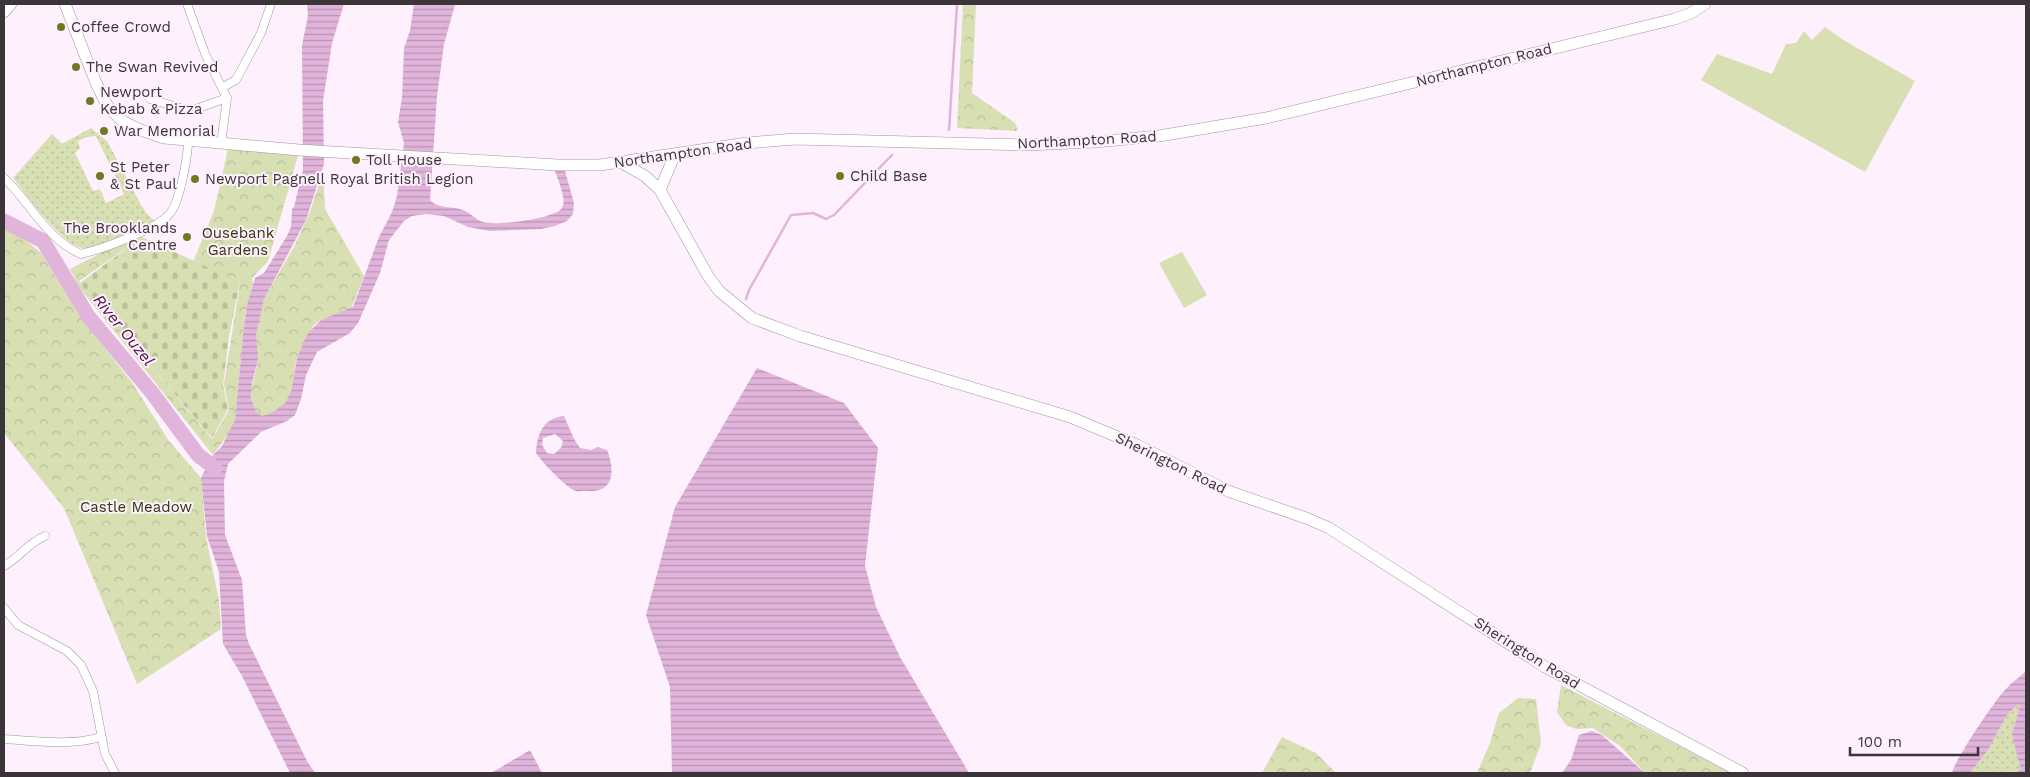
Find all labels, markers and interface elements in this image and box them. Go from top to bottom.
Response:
place label: Coffee Crowd [71,18,171,36]
marker: Coffee Crowd [55,21,67,33]
street label: Northampton Road [1414,39,1554,91]
place label: The Swan Revived [86,58,219,76]
marker: The Swan Revived [70,61,82,73]
place label: Newport Kebab & Pizza [100,83,203,118]
marker: Newport Kebab & Pizza [84,95,96,107]
place label: War Memorial [114,122,215,140]
marker: War Memorial [98,125,110,137]
street label: Northampton Road [1017,127,1157,153]
street label: Northampton Road [613,134,753,172]
place label: Toll House [366,151,442,169]
marker: Toll House [350,154,362,166]
place label: St Peter & St Paul [110,158,177,193]
place label: Child Base [850,167,928,185]
marker: St Peter & St Paul [94,170,106,182]
place label: Newport Pagnell Royal British Legion [205,170,474,188]
marker: Child Base [834,170,846,182]
marker: Newport Pagnell Royal British Legion [189,173,201,185]
place label: The Brooklands Centre [63,219,177,254]
park label: Ousebank Gardens [202,224,275,259]
marker: The Brooklands Centre [181,231,193,243]
water label: River Ouzel [90,291,159,370]
street label: Sherington Road [1113,428,1229,498]
park label: Castle Meadow [80,498,192,516]
street label: Sherington Road [1471,613,1583,693]
scale bar [1850,724,1978,756]
text: 100 m [1858,733,1902,751]

